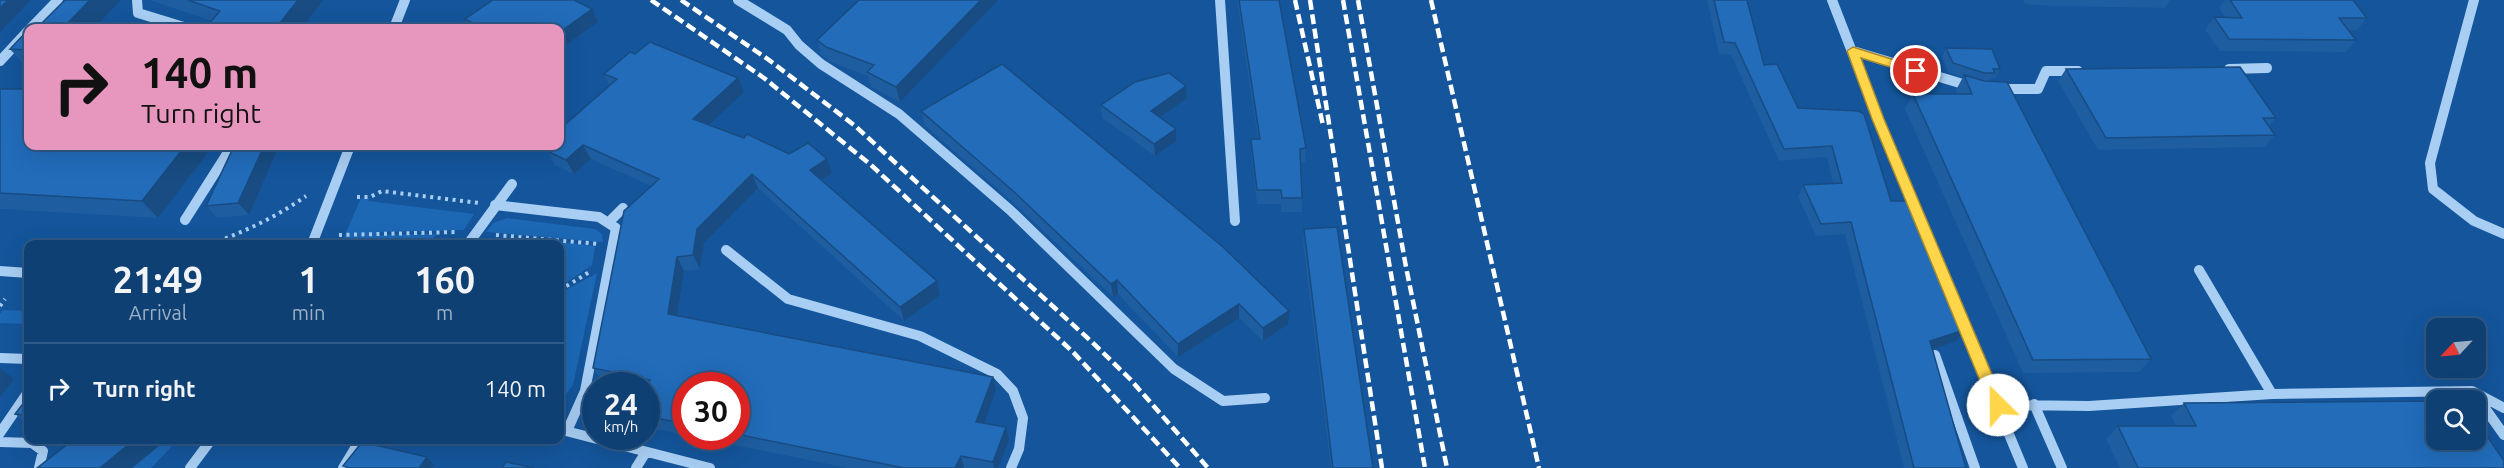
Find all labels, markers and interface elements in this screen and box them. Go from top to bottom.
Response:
pin [1890,45,1941,96]
icon: right [42,48,120,126]
text: 140 m [141,49,258,96]
icon: arrive [1899,54,1932,87]
text: Turn right [141,98,261,128]
text: 21:49 [113,259,203,300]
text: 1 [298,259,319,300]
text: 160 [414,259,475,300]
text: Arrival [129,301,187,324]
text: min [292,301,325,324]
text: m [436,301,453,324]
north arrow [2426,318,2486,378]
map controls [2426,318,2486,450]
icon: right [42,372,75,405]
speed limit sign: 30 [672,372,750,450]
position arrow [1966,373,2030,437]
text: Turn right [93,376,195,401]
text: 140 m [485,376,546,401]
text: 24 [604,387,638,421]
button: search [2426,390,2486,450]
text: km/h [604,418,638,435]

